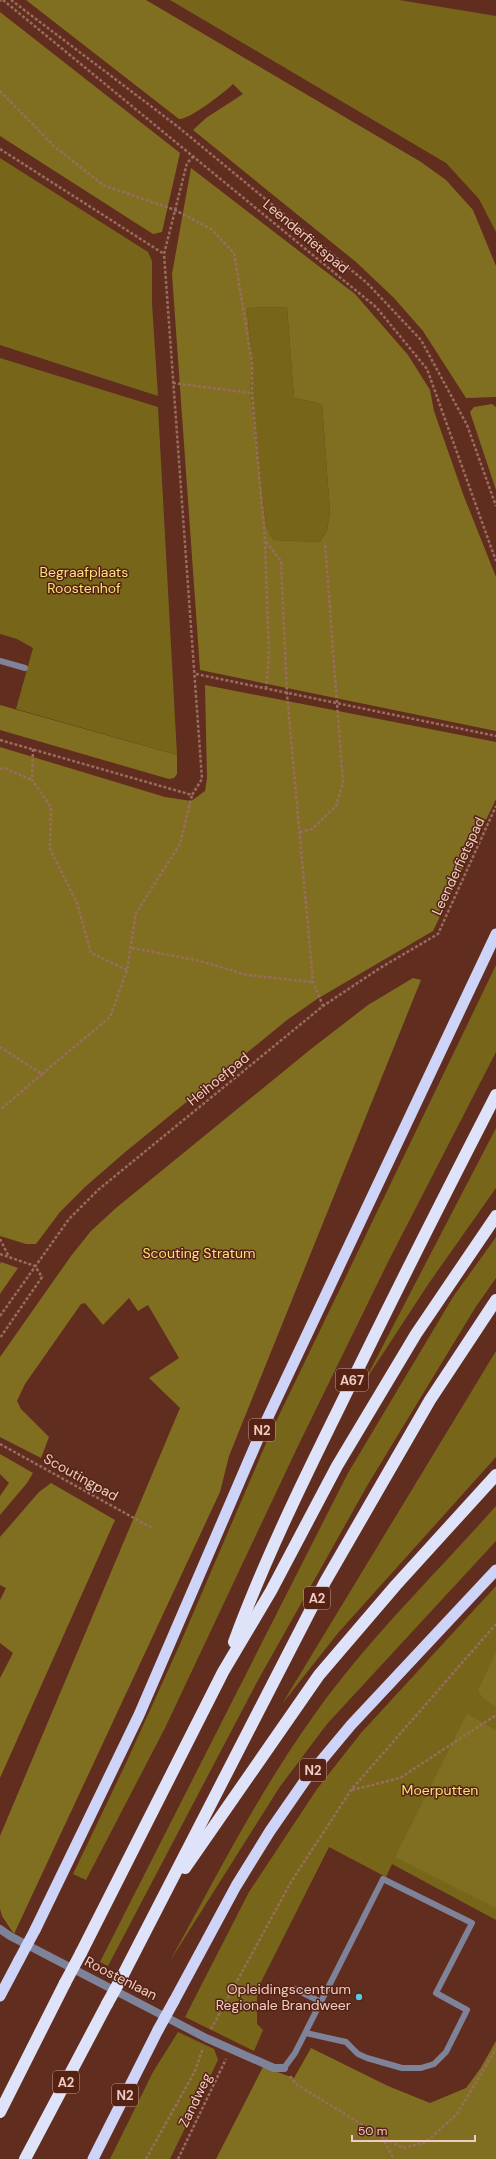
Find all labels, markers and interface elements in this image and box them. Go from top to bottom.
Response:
street label: Leenderfietspad [260,195,352,277]
park label: Begraafplaats Roostenhof [40,563,128,597]
street label: Leenderfietspad [427,814,489,918]
street label: Heihoefpad [183,1048,253,1110]
park label: Scouting Stratum [142,1244,256,1262]
road number: A67 [336,1369,368,1391]
road number: N2 [249,1419,275,1441]
street label: Scoutingpad [41,1449,121,1505]
road number: A2 [304,1587,330,1609]
road number: N2 [300,1759,326,1781]
park label: Moerputten [402,1781,478,1799]
street label: Roostenlaan [82,1952,160,2004]
place label: Opleidingscentrum Regionale Brandweer [216,1980,351,2014]
marker: Opleidingscentrum Regionale Brandweer [354,1992,364,2002]
street label: Zandweg [174,2070,216,2130]
road number: A2 [53,2071,79,2093]
road number: N2 [112,2084,138,2106]
scale bar [352,2117,475,2143]
text: 50 m [358,2123,387,2139]

